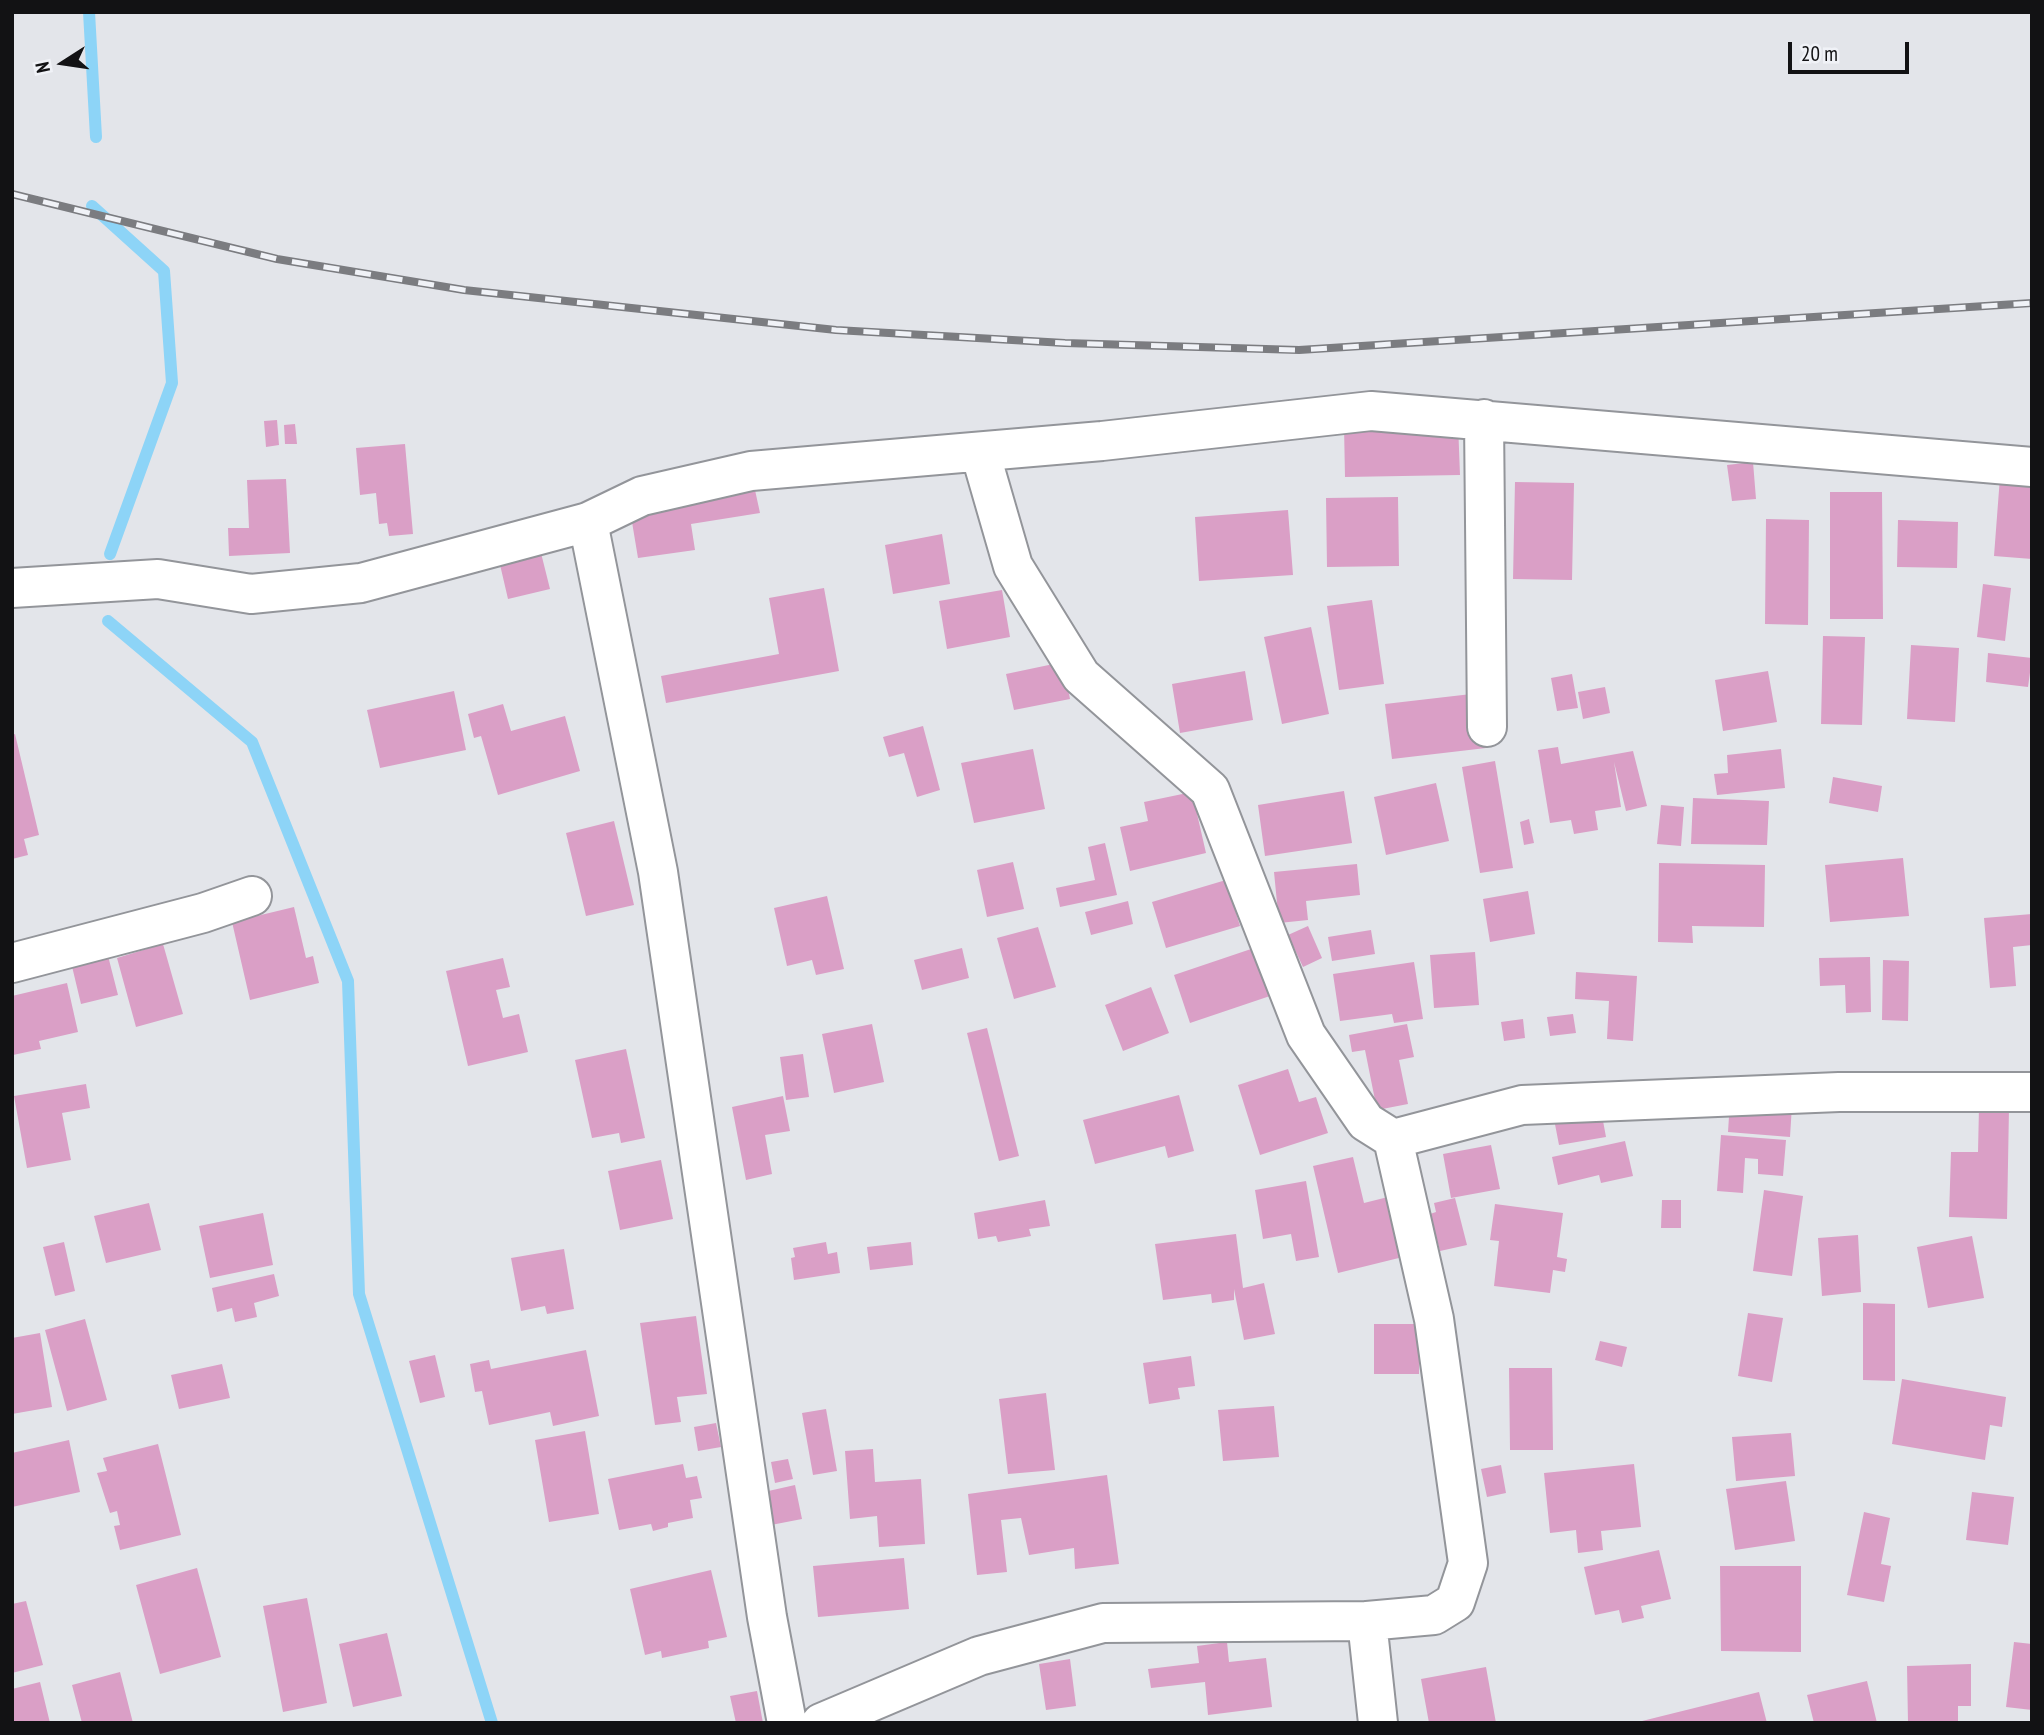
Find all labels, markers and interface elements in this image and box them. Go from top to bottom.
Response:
north arrow [28,28,98,98]
scale bar [1792,28,1913,72]
text: 20 m [1801,40,1838,67]
text: N [30,60,55,75]

